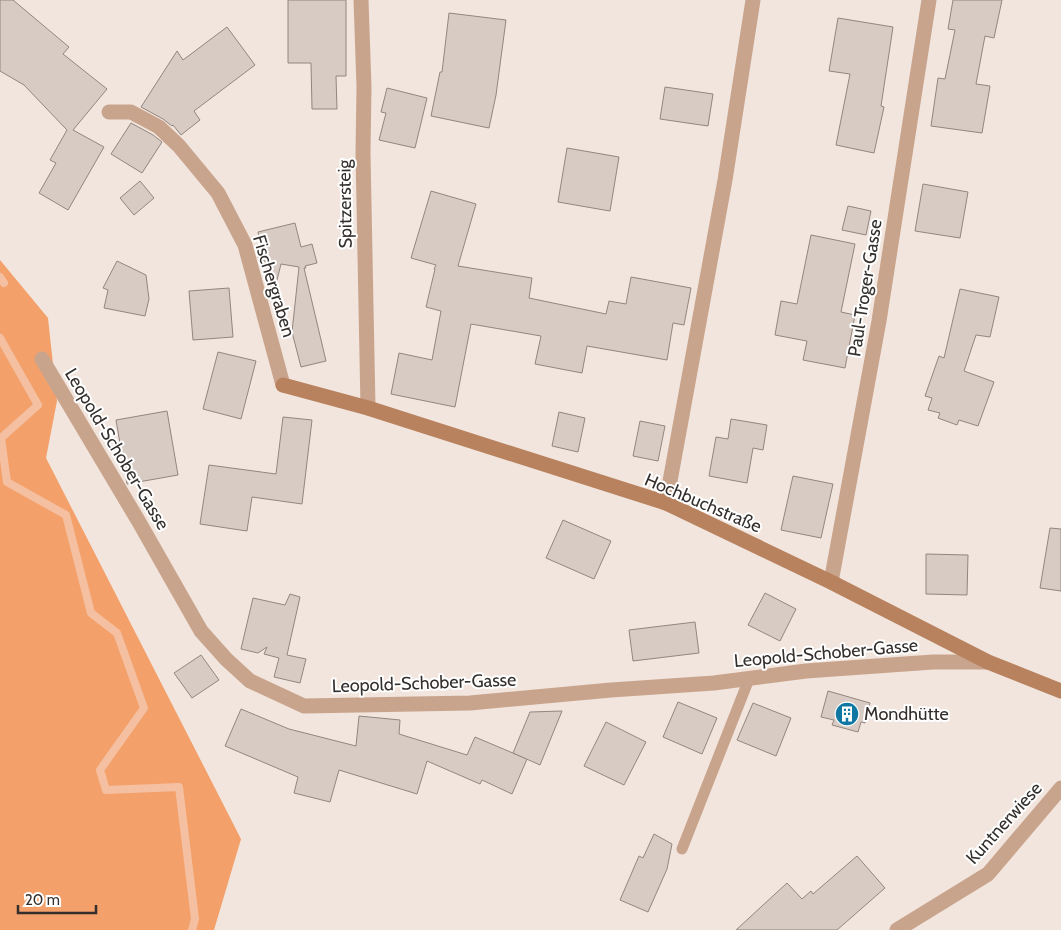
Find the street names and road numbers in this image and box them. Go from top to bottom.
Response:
street label: Spitzersteig [333,158,357,249]
street label: Paul-Troger-Gasse [843,218,887,358]
street label: Fischergraben [248,232,300,340]
street label: Leopold-Schober-Gasse [60,364,174,534]
street label: Hochbuchstraße [641,468,765,538]
street label: Leopold-Schober-Gasse [733,634,919,672]
street label: Leopold-Schober-Gasse [331,669,517,697]
street label: Kuntnerwiese [961,777,1047,869]

